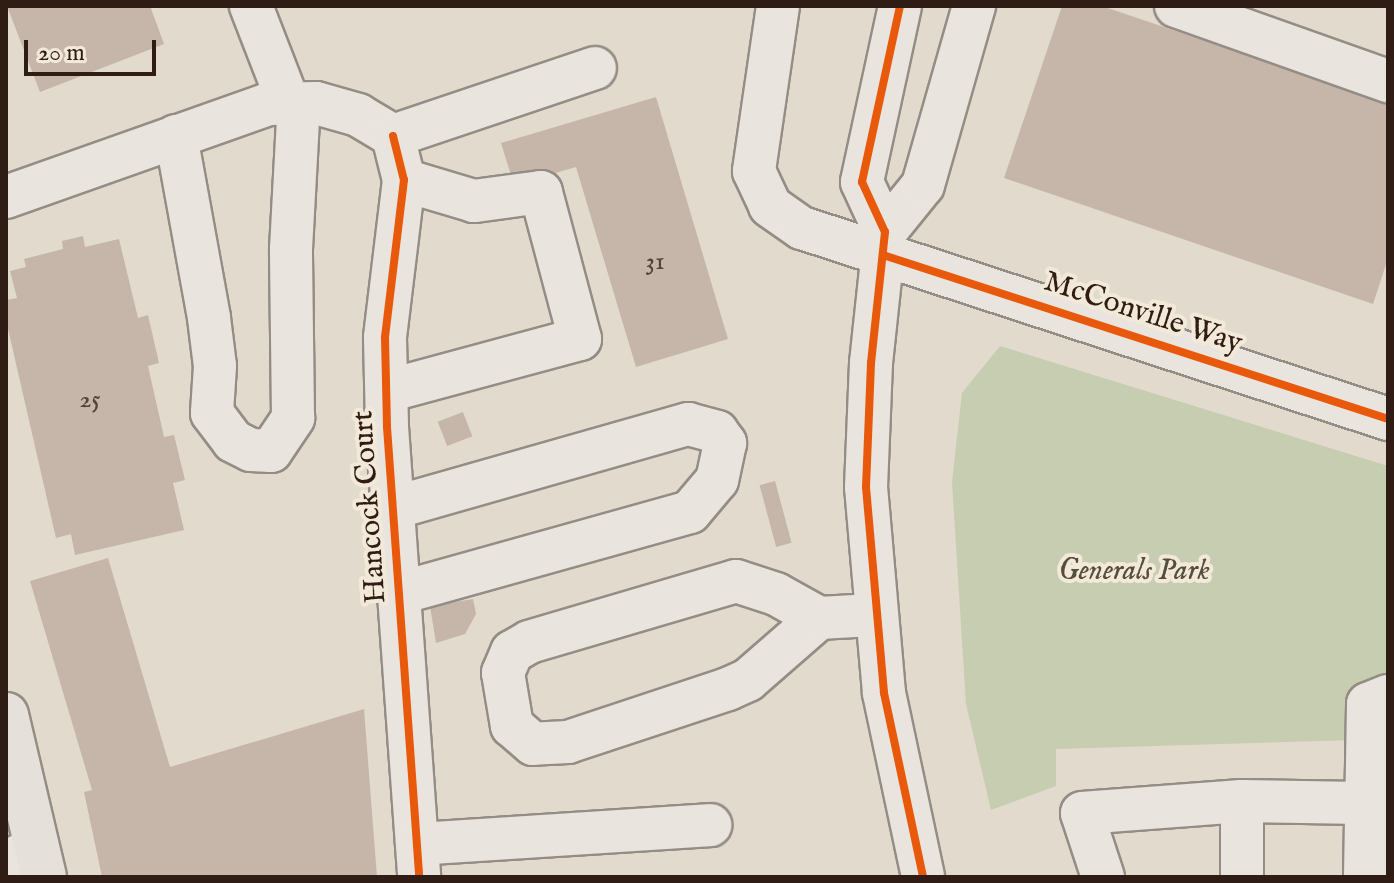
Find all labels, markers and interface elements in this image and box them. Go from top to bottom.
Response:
scale bar [28,24,160,74]
text: 20 m [38,38,85,69]
house number: 31 [645,246,665,278]
street label: McConville Way [1039,264,1247,362]
house number: 25 [79,384,101,416]
street label: Hancock Court [345,409,395,605]
park label: Generals Park [1058,553,1210,589]

